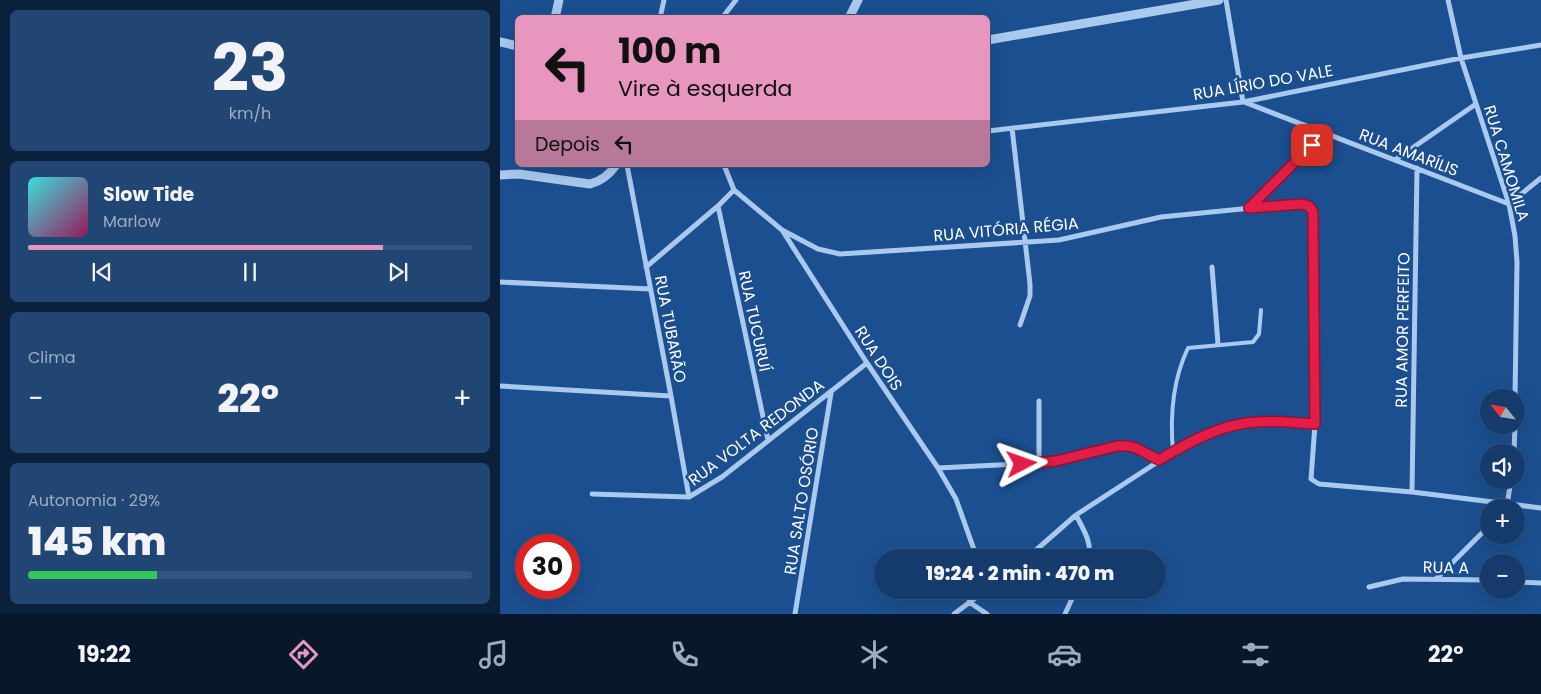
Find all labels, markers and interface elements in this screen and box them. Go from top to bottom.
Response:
text: 23 [212,23,288,114]
text: 100 m [618,26,721,75]
icon: left [535,35,600,100]
street label: RUA LÍRIO DO VALE [1191,59,1335,106]
text: Vire à esquerda [618,73,792,104]
text: km/h [229,102,271,125]
street label: RUA CAMOMILA [1478,102,1535,224]
street label: RUA AMARÍLIS [1356,123,1462,182]
pin [1291,124,1333,166]
icon: left [610,130,638,158]
text: Depois [535,131,600,158]
icon: arrive [1298,131,1326,159]
text: Slow Tide [103,181,194,208]
text: Marlow [103,210,161,233]
street label: RUA VITÓRIA RÉGIA [933,212,1080,247]
street label: RUA AMOR PERFEITO [1390,252,1415,408]
icon: previous [88,258,116,286]
icon: pause [236,258,264,286]
icon: next [384,258,412,286]
street label: RUA TUCURUÍ [733,269,776,374]
street label: RUA TUBARÃO [649,274,692,385]
street label: RUA DOIS [849,321,908,395]
text: Clima [28,346,76,369]
text: 22° [217,372,279,425]
street label: RUA VOLTA REDONDA [684,374,829,491]
text: − [28,379,43,418]
text: + [453,379,472,418]
north arrow [1480,389,1525,434]
map controls [1480,389,1525,599]
street label: RUA SALTO OSÓRIO [778,426,825,576]
position arrow [995,437,1047,489]
button: sound [1480,444,1525,489]
text: Autonomia · 29% [28,489,160,512]
button: + [1480,499,1525,544]
text: 145 km [28,515,166,568]
speed limit sign: 30 [515,534,580,599]
button: − [1480,554,1525,599]
street label: RUA A [1423,556,1470,579]
text: 19:24 · 2 min · 470 m [926,560,1114,587]
icon: directions [286,637,321,672]
icon: music [476,637,511,672]
icon: phone [667,637,702,672]
icon: climate [857,637,892,672]
icon: car [1047,637,1082,672]
icon: filters [1238,637,1273,672]
text: 19:22 [78,639,131,670]
text: 22° [1428,639,1463,670]

